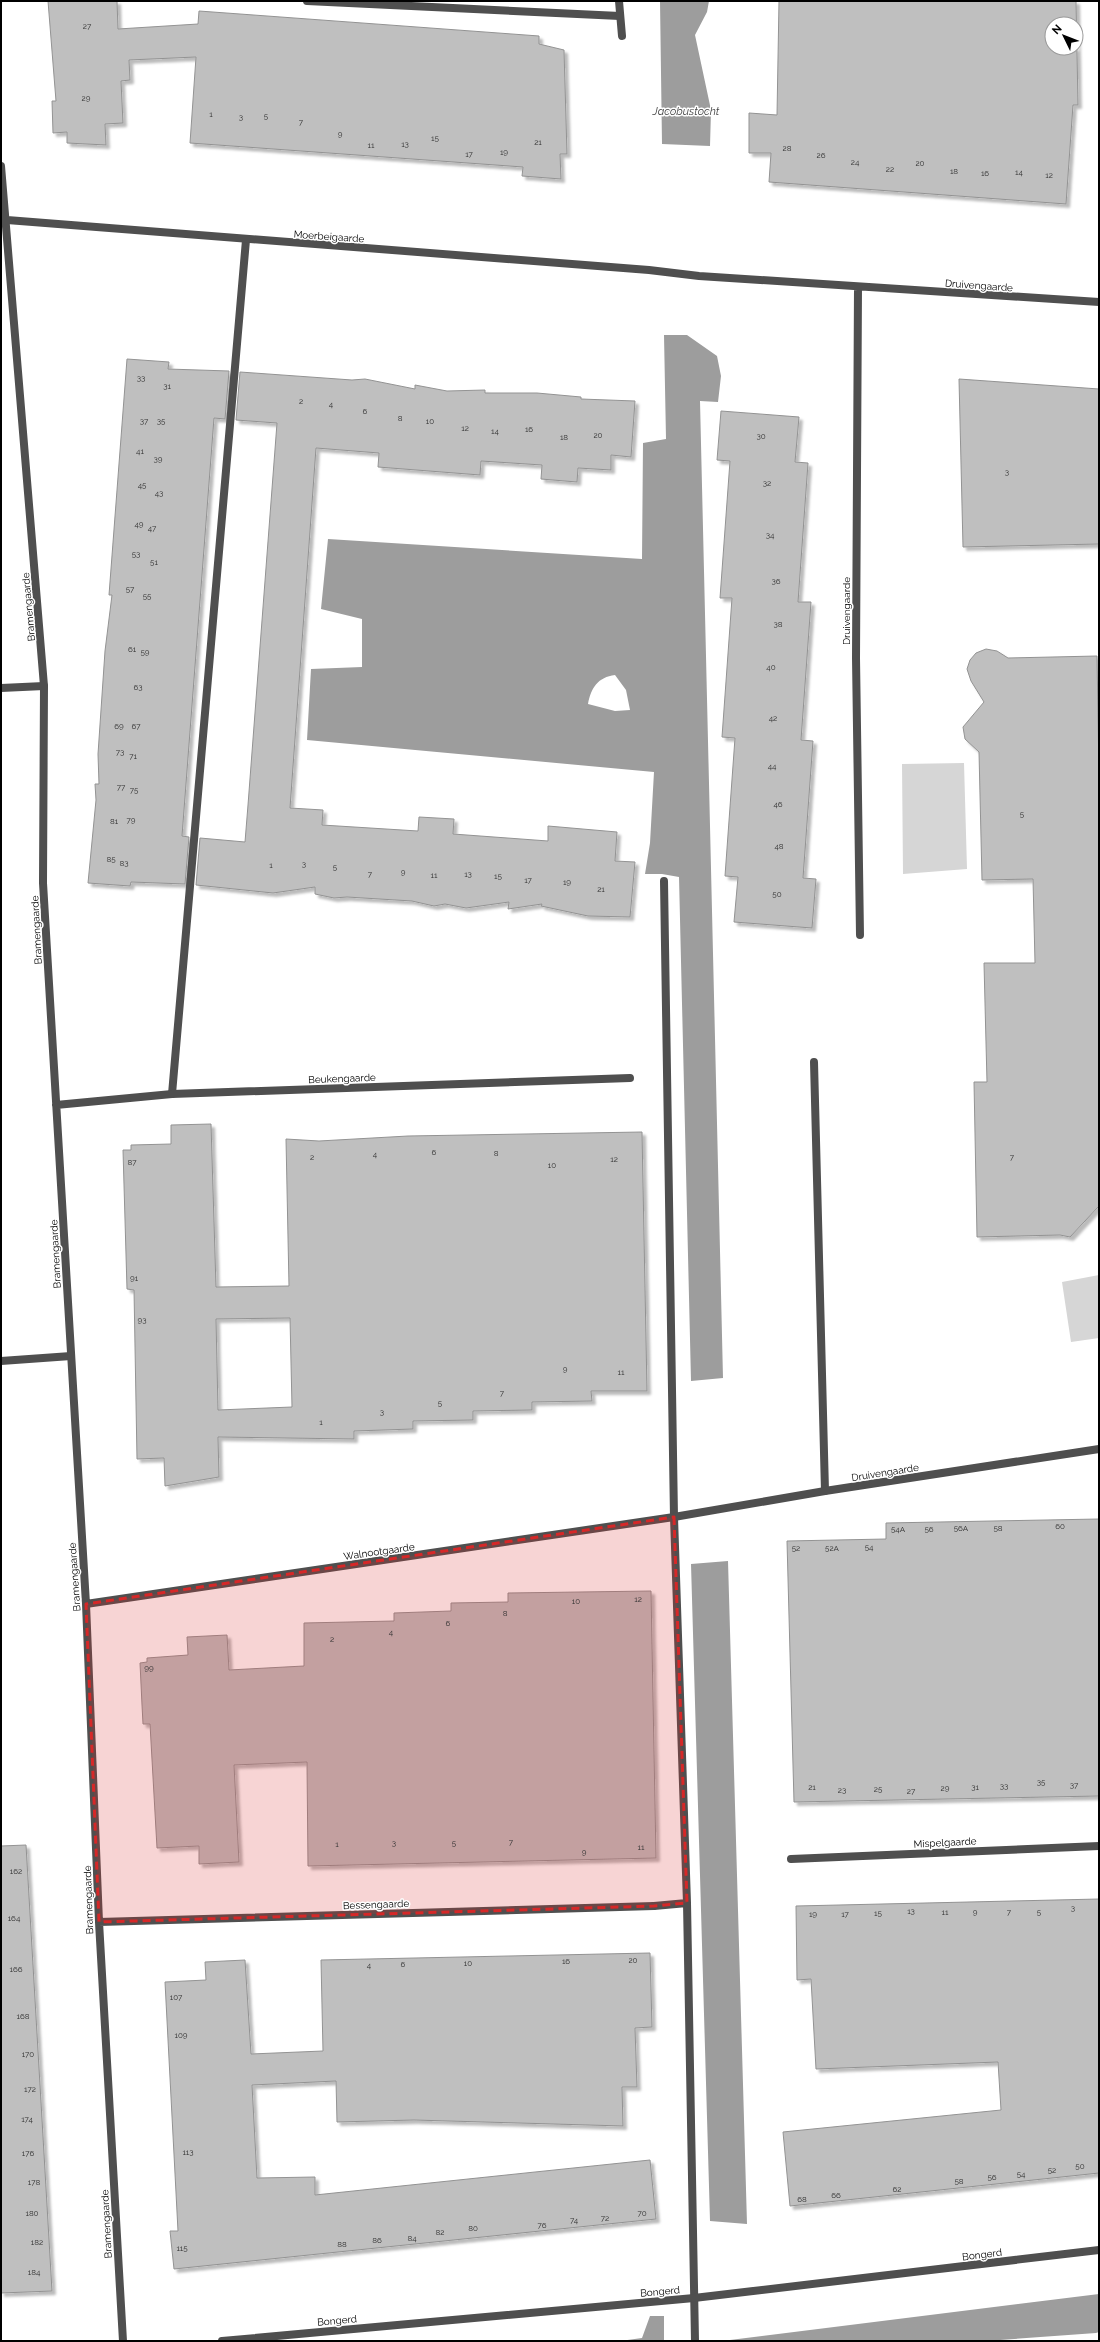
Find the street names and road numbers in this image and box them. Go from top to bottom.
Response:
street label: Moerbeigaarde [293,229,365,244]
street label: Druivengaarde [945,278,1013,293]
street label: Bramengaarde [20,572,37,642]
street label: Druivengaarde [841,577,852,645]
street label: Bramengaarde [29,895,44,965]
street label: Beukengaarde [308,1072,376,1085]
street label: Bramengaarde [48,1219,63,1289]
street label: Druivengaarde [851,1462,920,1483]
street label: Walnootgaarde [343,1541,415,1562]
street label: Bramengaarde [67,1542,82,1612]
street label: Mispelgaarde [913,1835,977,1850]
street label: Bramengaarde [82,1865,95,1935]
street label: Bessengaarde [343,1898,410,1911]
street label: Bramengaarde [99,2189,114,2259]
street label: Bongerd [961,2247,1003,2262]
street label: Bongerd [640,2284,680,2299]
street label: Bongerd [317,2313,357,2328]

